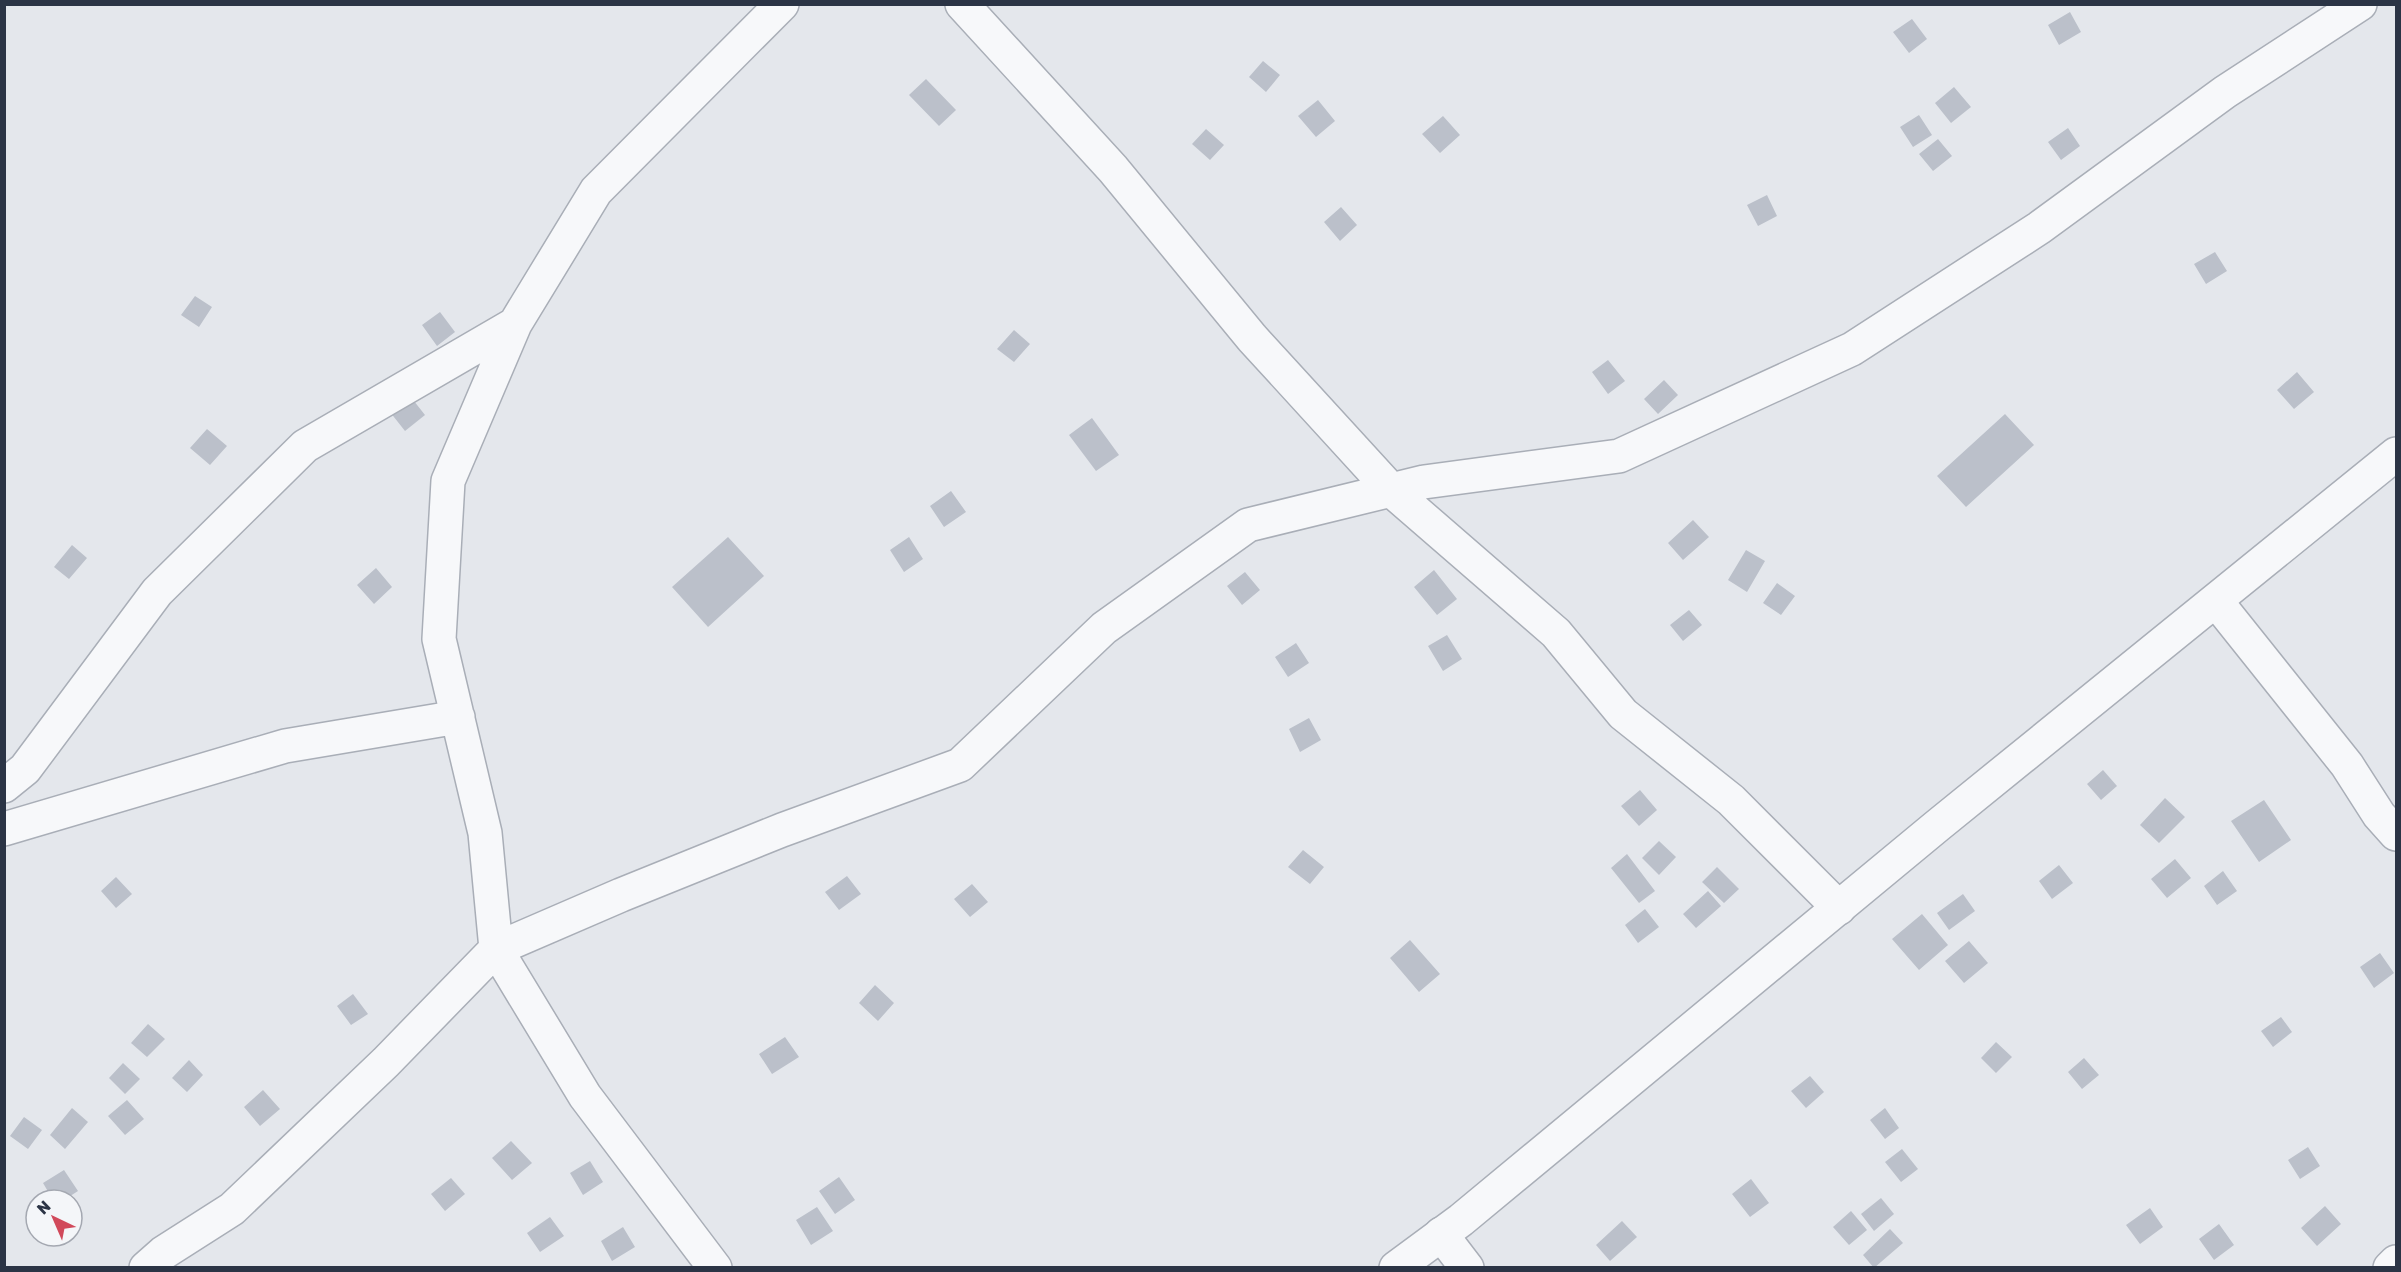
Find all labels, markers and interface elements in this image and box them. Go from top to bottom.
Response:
north arrow [24,1188,84,1248]
text: N [33,1197,55,1218]

